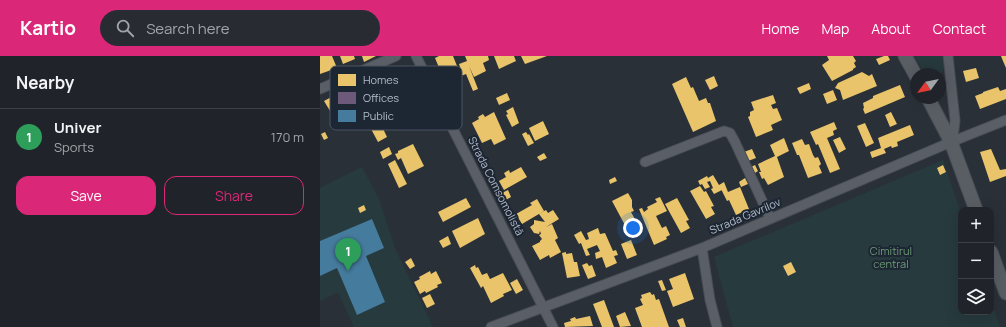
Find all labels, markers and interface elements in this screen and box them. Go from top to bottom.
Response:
search box [100,10,380,46]
text: Kartio [20,15,76,41]
icon: search [114,17,136,39]
text: Search here [146,18,230,39]
text: Home [762,19,799,38]
text: Map [821,19,849,38]
text: About [871,19,911,38]
text: Contact [933,19,986,38]
legend [330,66,462,130]
north arrow [910,68,946,104]
text: Nearby [16,71,74,94]
text: Homes [363,72,399,87]
text: Offices [363,90,399,105]
text: Public [363,108,394,123]
text: Univer [54,117,101,138]
text: 1 [26,128,32,146]
text: 170 m [271,128,304,146]
street label: Strada Comsomolistă [465,134,528,238]
text: Sports [54,138,94,156]
button: Save [16,176,156,215]
button: Share [164,176,304,215]
street label: Strada Gavrilov [707,194,783,237]
map controls [958,207,994,315]
button: + [958,207,994,243]
your location [623,218,643,238]
pin: 1 [335,238,361,271]
park label: Cimitirul central [870,243,912,271]
button: − [958,243,994,279]
button: layers [958,279,994,315]

